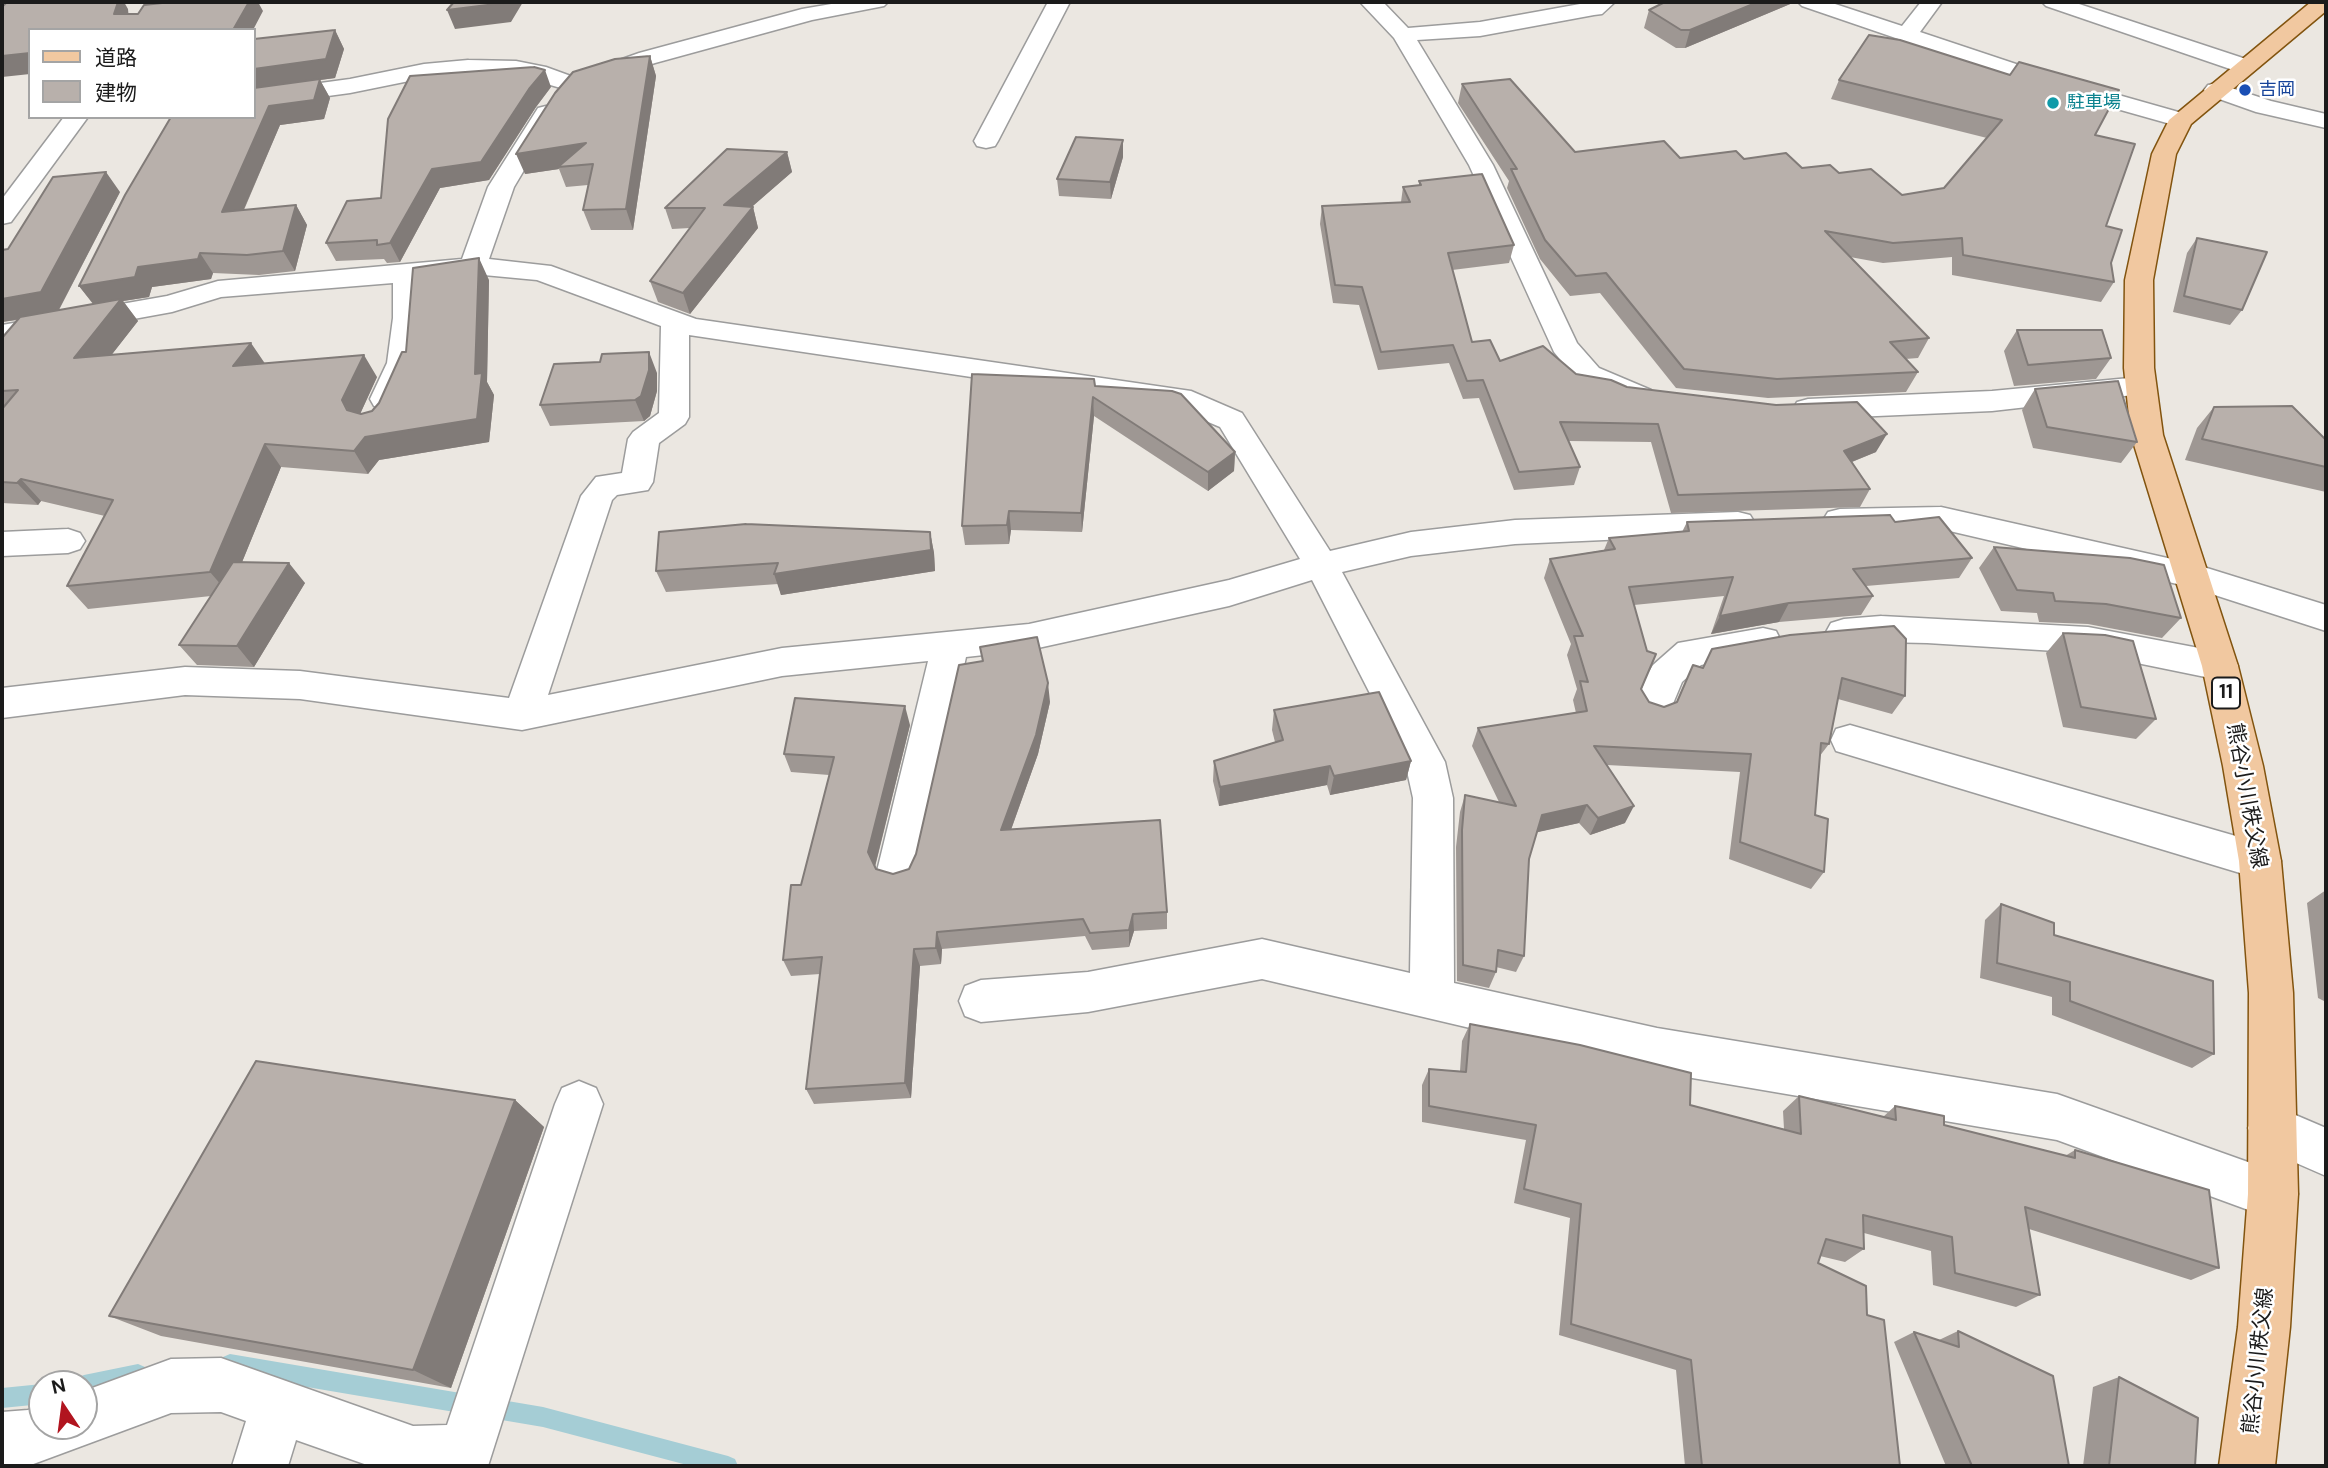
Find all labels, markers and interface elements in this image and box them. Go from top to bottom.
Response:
legend [28,28,256,119]
text: 道路 [95,44,137,72]
text: 建物 [95,79,137,107]
place label: 吉岡 [2259,79,2295,101]
marker: 吉岡 [2237,82,2253,98]
place label: 駐車場 [2067,92,2121,114]
marker: 駐車場 [2045,95,2061,111]
road number: 11 [2212,678,2240,708]
street label: 熊谷小川秩父線 [2221,721,2271,871]
street label: 熊谷小川秩父線 [2239,1287,2279,1435]
north arrow [28,1370,98,1440]
text: N [49,1372,68,1400]

